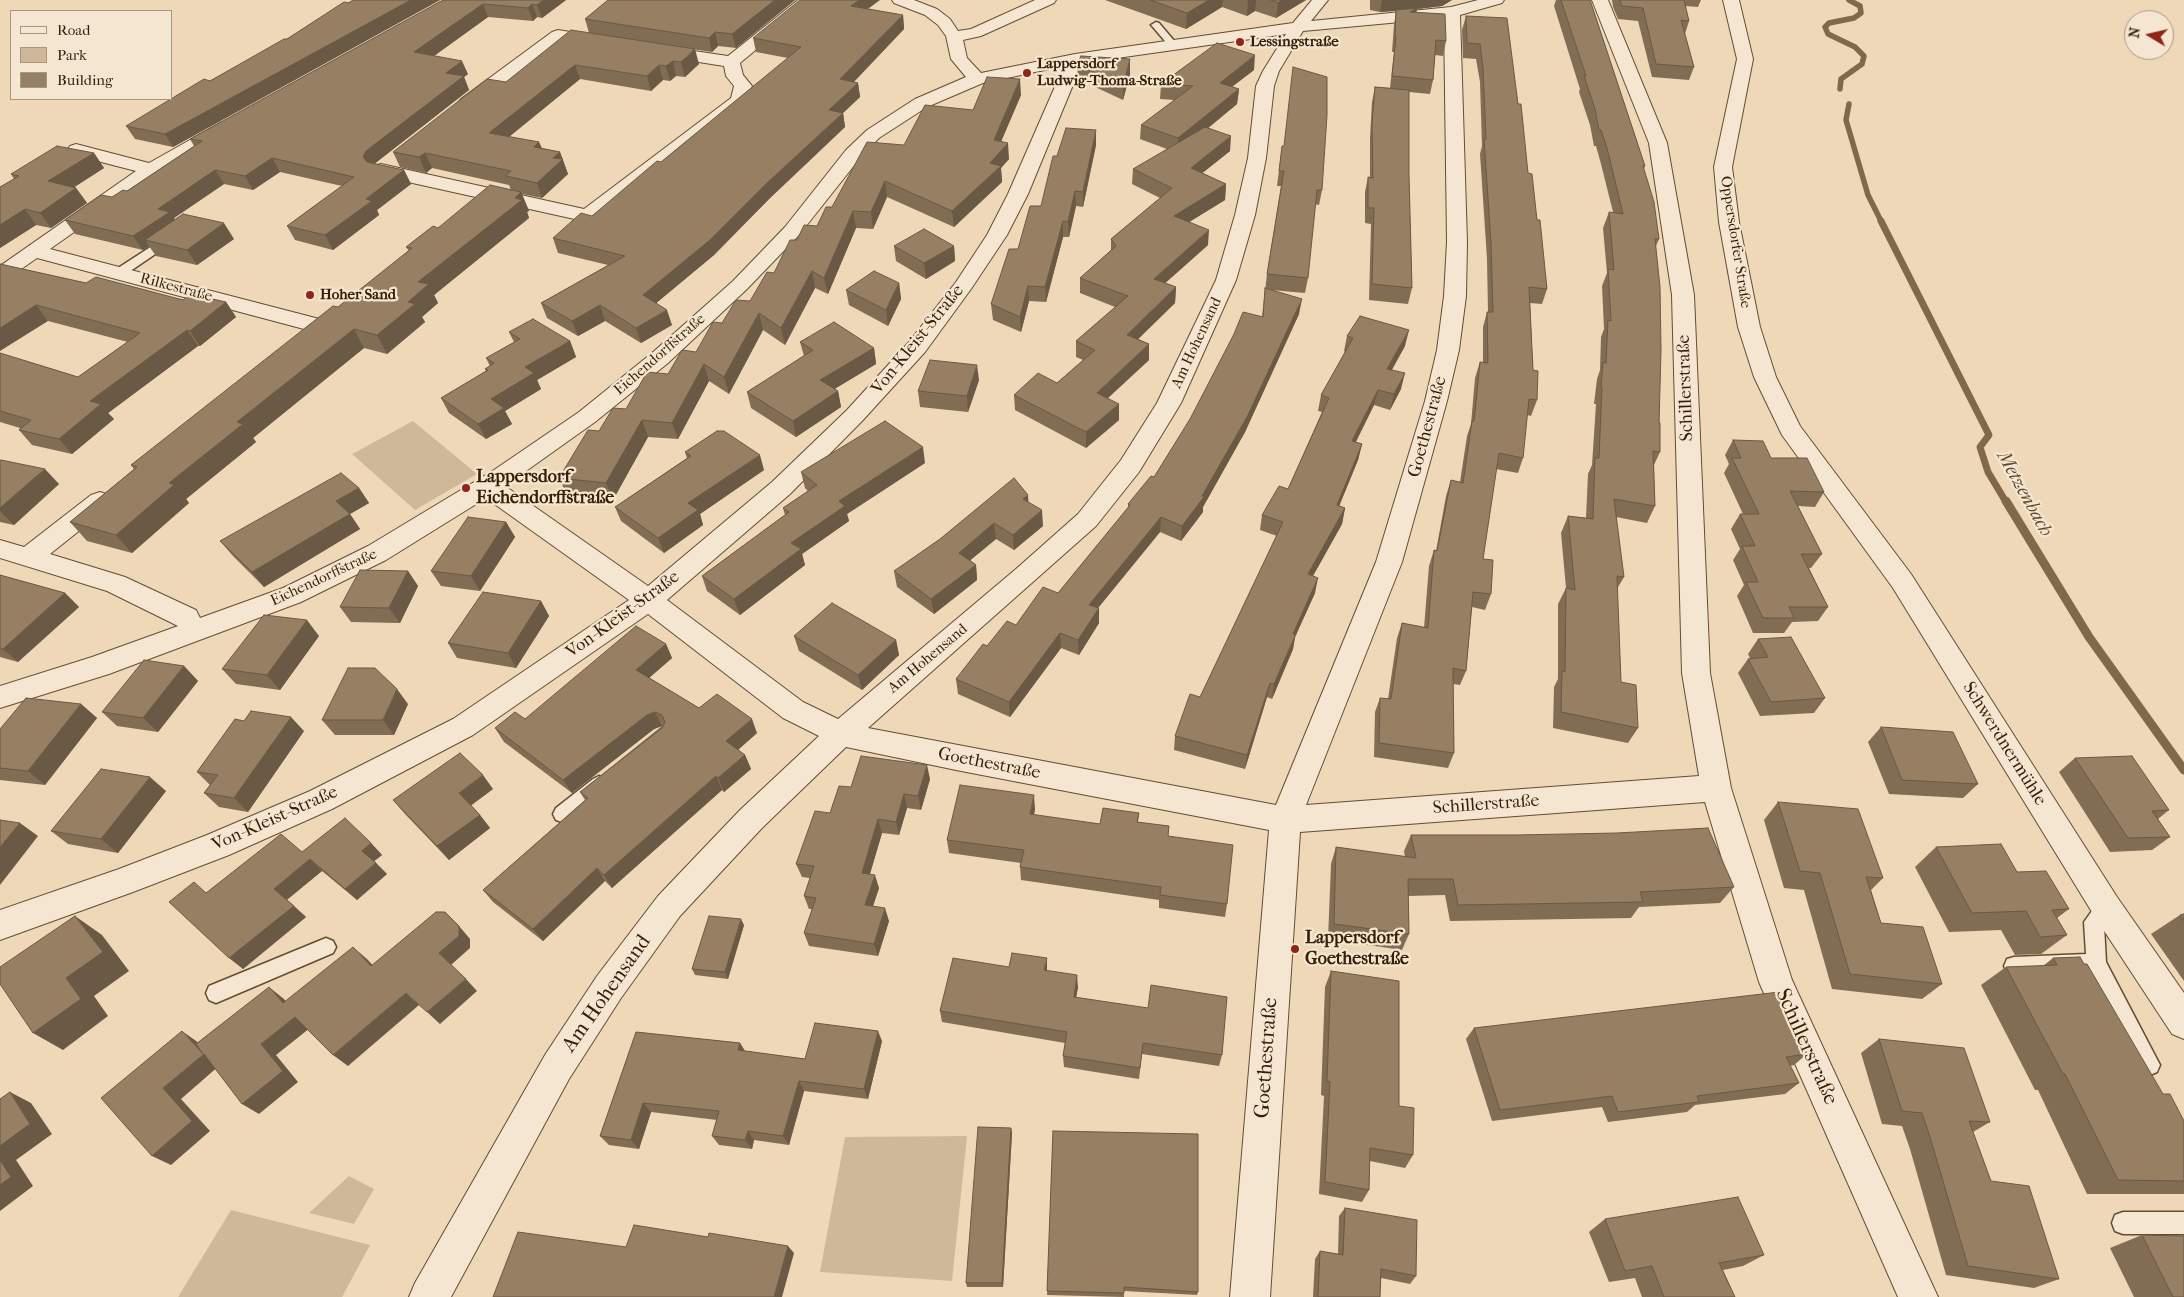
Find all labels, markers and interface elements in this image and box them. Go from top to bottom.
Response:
legend [10,10,172,100]
north arrow [2124,10,2174,60]
text: Road [57,21,90,39]
text: N [2125,26,2144,39]
place label: Lessingstraße [1250,33,1339,51]
marker: Lessingstraße [1234,36,1246,48]
text: Park [57,46,87,64]
place label: Lappersdorf Ludwig-Thoma-Straße [1037,55,1182,90]
marker: Lappersdorf Ludwig-Thoma-Straße [1021,67,1033,79]
text: Building [57,71,113,89]
street label: Oppersdorfer Straße [1716,175,1754,309]
street label: Rilkestraße [138,270,214,306]
street label: Von-Kleist-Straße [867,281,969,399]
place label: Hoher Sand [320,286,396,304]
marker: Hoher Sand [304,289,316,301]
street label: Am Hohensand [1168,295,1226,391]
street label: Eichendorffstraße [611,310,709,400]
street label: Schillerstraße [1673,334,1699,442]
street label: Goethestraße [1404,374,1452,480]
water label: Metzenbach [1991,447,2057,541]
place label: Lappersdorf Eichendorffstraße [476,467,614,509]
marker: Lappersdorf Eichendorffstraße [460,482,472,494]
street label: Eichendorffstraße [268,546,380,610]
street label: Von-Kleist-Straße [562,567,684,663]
street label: Am Hohensand [885,621,971,697]
street label: Schwerdnermühle [1957,678,2051,810]
street label: Goethestraße [936,743,1042,785]
street label: Von-Kleist-Straße [209,782,341,856]
street label: Schillerstraße [1432,791,1540,819]
place label: Lappersdorf Goethestraße [1305,928,1409,971]
street label: Am Hohensand [557,930,657,1058]
marker: Lappersdorf Goethestraße [1289,943,1301,955]
street label: Schillerstraße [1769,985,1843,1109]
street label: Goethestraße [1250,997,1284,1119]

